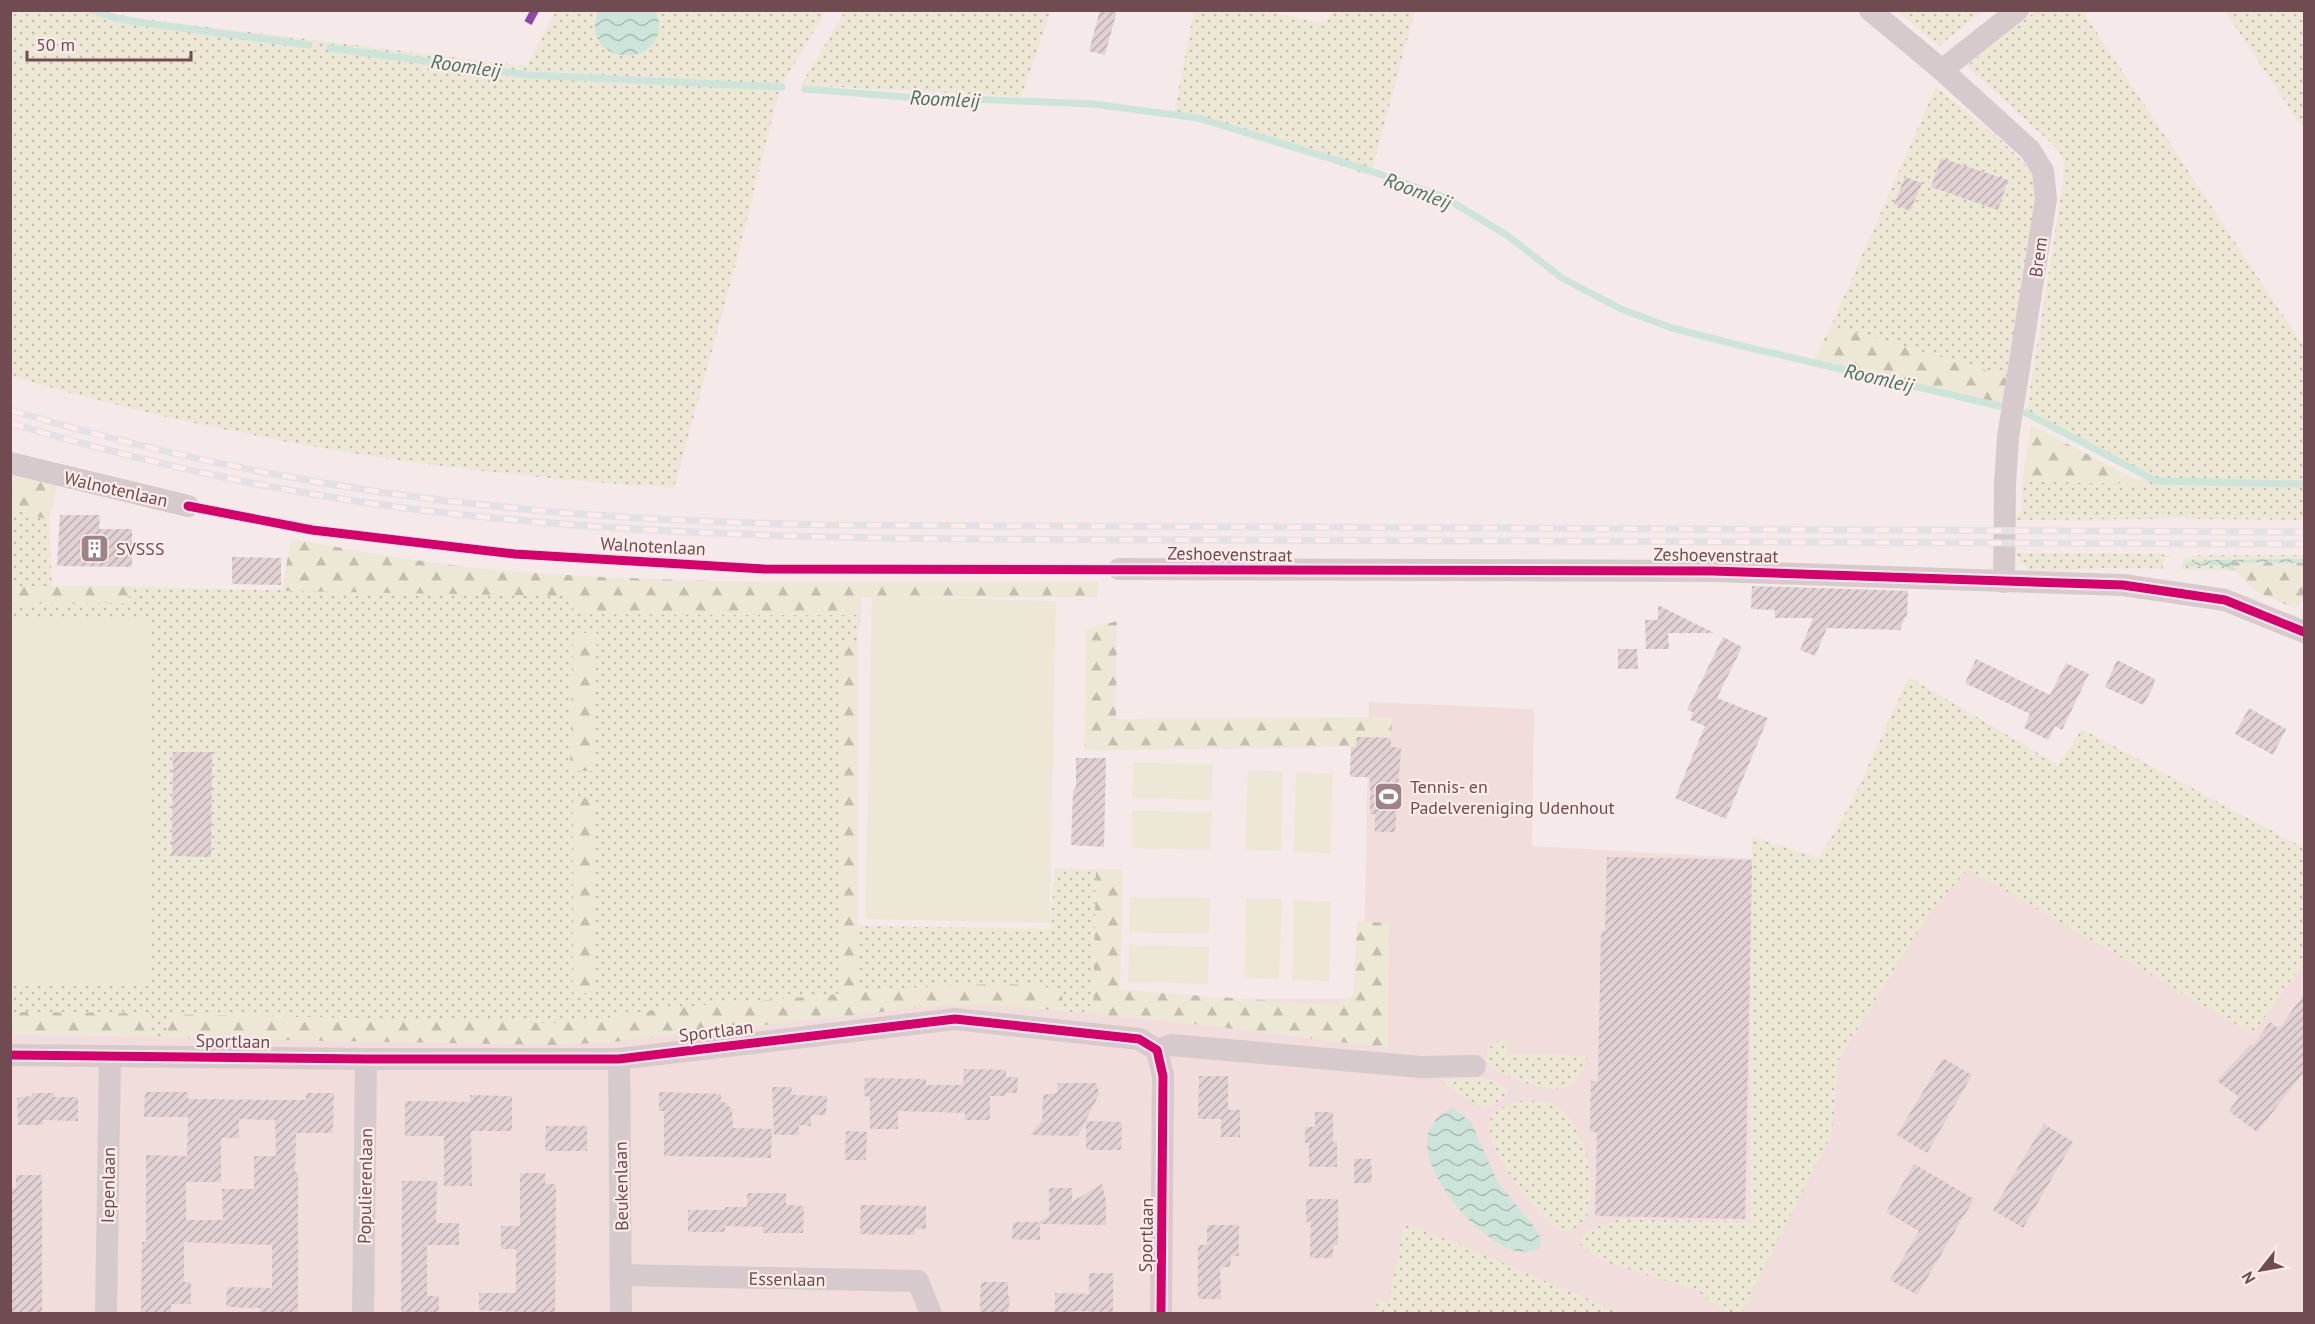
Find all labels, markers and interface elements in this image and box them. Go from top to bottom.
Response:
scale bar [27,24,190,62]
text: 50 m [36,33,75,56]
water label: Roomleij [429,48,504,84]
water label: Roomleij [909,84,982,114]
water label: Roomleij [1380,166,1457,216]
street label: Brem [2024,235,2052,279]
water label: Roomleij [1842,357,1917,399]
street label: Walnotenlaan [62,466,170,512]
building icon: SVSSS [79,532,111,564]
street label: Walnotenlaan [600,532,706,560]
place label: SVSSS [116,537,164,560]
street label: Zeshoevenstraat [1167,541,1293,567]
street label: Zeshoevenstraat [1653,542,1779,568]
place label: Tennis- en Padelvereniging Udenhout [1410,775,1615,819]
sports icon: Tennis- en Padelvereniging Udenhout [1373,780,1405,812]
street label: Sportlaan [678,1015,754,1047]
street label: Sportlaan [195,1029,271,1053]
street label: Populierenlaan [352,1128,378,1244]
street label: Beukenlaan [609,1141,633,1231]
street label: Iepenlaan [96,1147,120,1223]
street label: Sportlaan [1134,1197,1158,1273]
north arrow [2231,1240,2291,1300]
street label: Essenlaan [748,1267,826,1291]
text: N [2237,1268,2259,1287]

